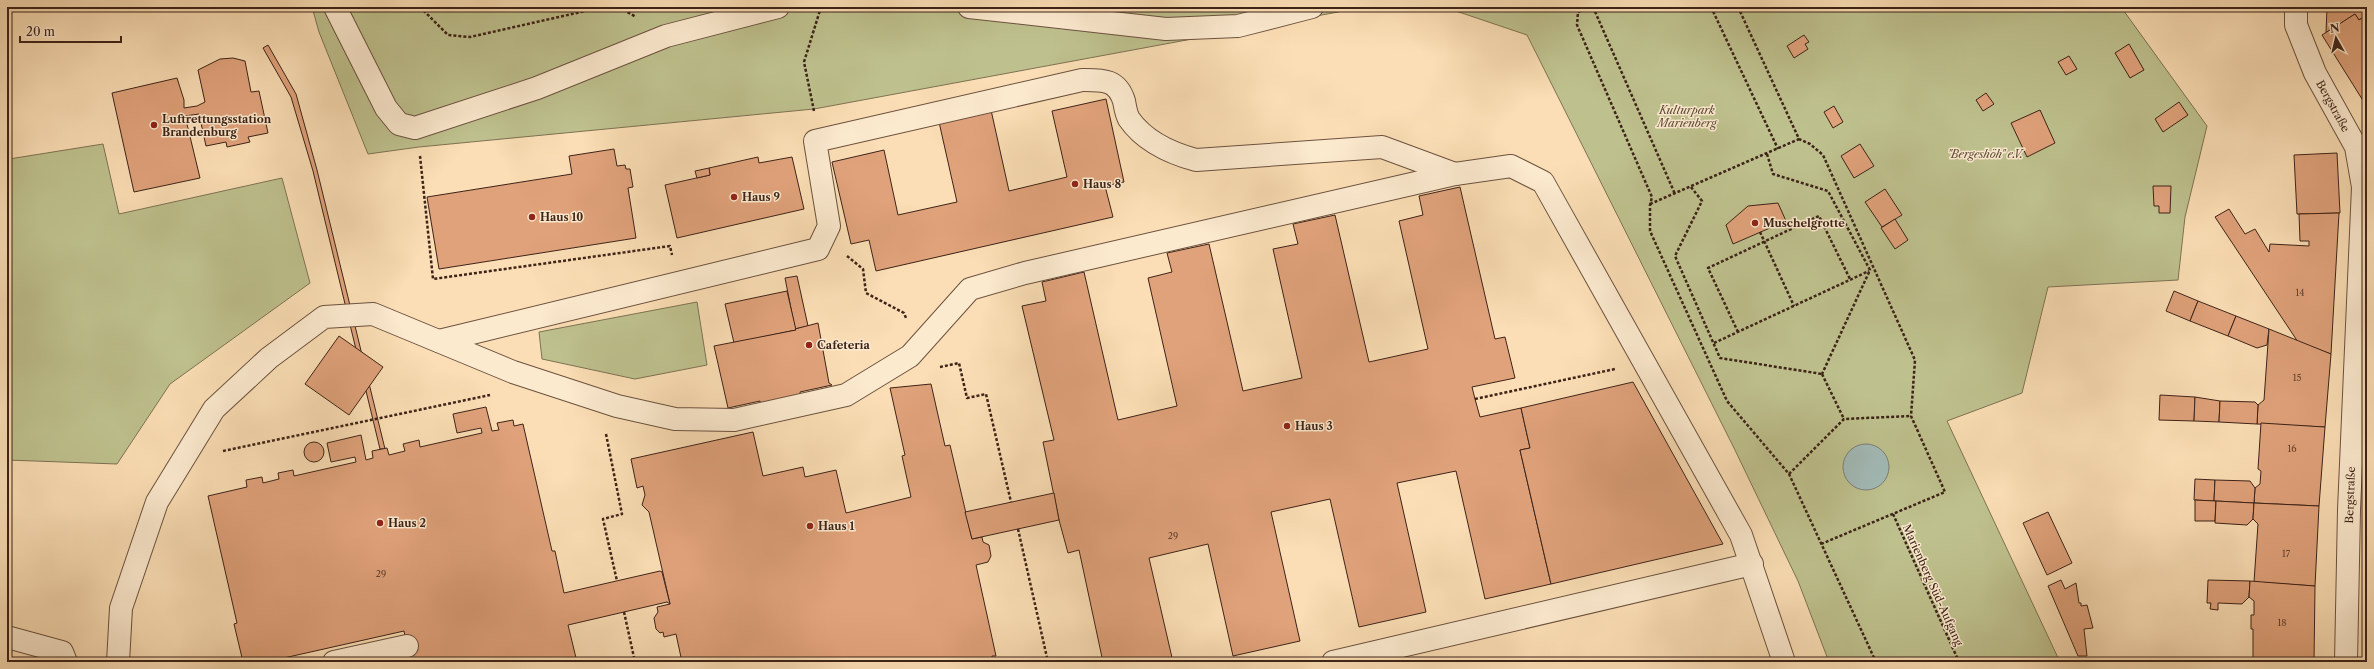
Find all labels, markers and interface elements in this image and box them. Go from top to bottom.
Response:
scale bar [20,18,121,44]
north arrow [2316,18,2356,58]
text: N [2329,20,2341,36]
text: 20 m [26,24,55,39]
street label: Bergstraße [2313,78,2353,134]
park label: Kulturpark Marienberg [1656,103,1718,130]
place label: Luftrettungsstation Brandenburg [162,112,272,139]
marker: Luftrettungsstation Brandenburg [149,120,159,130]
park label: "Bergeshöh" e.V. [1947,147,2025,161]
place label: Haus 8 [1083,177,1121,191]
marker: Haus 8 [1070,179,1080,189]
place label: Haus 9 [742,190,780,204]
marker: Haus 9 [729,192,739,202]
place label: Haus 10 [540,210,583,224]
marker: Haus 10 [527,212,537,222]
place label: Muschelgrotte [1763,216,1845,230]
marker: Muschelgrotte [1750,218,1760,228]
house number: 14 [2296,287,2305,298]
place label: Cafeteria [817,338,871,352]
marker: Cafeteria [804,340,814,350]
house number: 15 [2293,372,2301,383]
place label: Haus 3 [1295,419,1333,433]
marker: Haus 3 [1282,421,1292,431]
house number: 16 [2287,443,2297,454]
street label: Bergstraße [2342,466,2358,524]
place label: Haus 2 [388,516,426,530]
marker: Haus 2 [375,518,385,528]
place label: Haus 1 [818,519,854,533]
marker: Haus 1 [805,521,815,531]
street label: Marienberg Süd-Aufgang [1900,522,1966,648]
house number: 29 [1168,530,1178,541]
house number: 17 [2282,548,2291,559]
house number: 29 [376,568,386,579]
house number: 18 [2277,617,2287,628]

